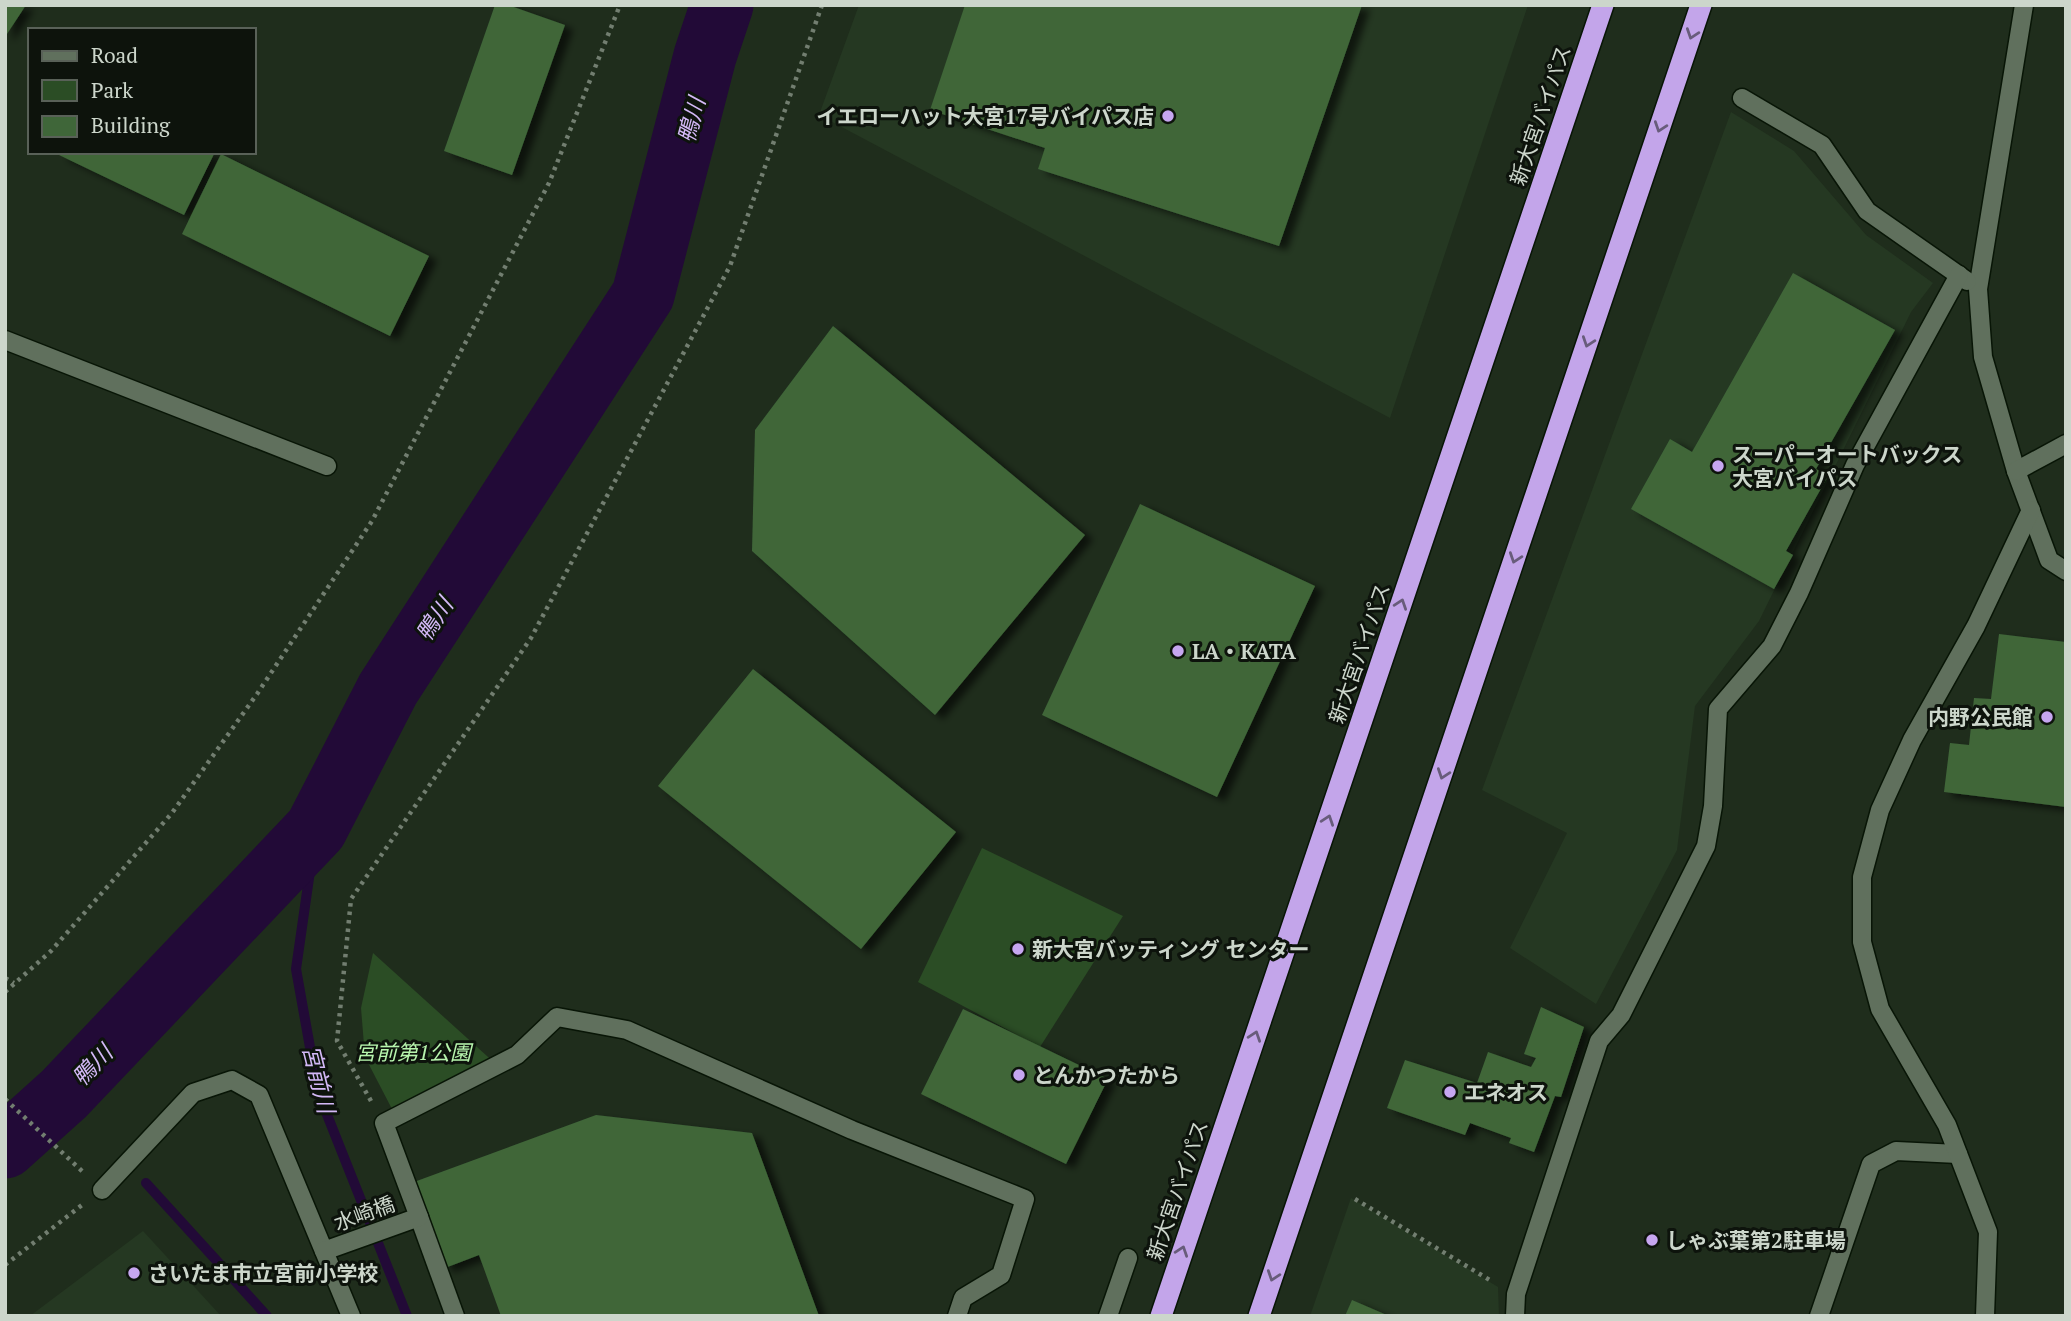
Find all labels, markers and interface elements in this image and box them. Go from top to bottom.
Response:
one-way arrow [1686,27,1700,39]
legend [28,28,256,154]
text: Road [91,41,138,69]
street label: 新大宮バイパス [1503,41,1577,189]
text: Park [91,76,133,104]
water label: 鴨川 [670,91,713,146]
place label: イエローハット大宮17号バイパス店 [816,102,1154,130]
marker: イエローハット大宮17号バイパス店 [1160,108,1176,124]
text: Building [91,111,171,139]
one-way arrow [1654,120,1668,132]
one-way arrow [1582,336,1596,348]
place label: スーパーオートバックス 大宮バイパス [1732,440,1962,492]
marker: スーパーオートバックス 大宮バイパス [1710,458,1726,474]
one-way arrow [1509,551,1523,564]
street label: 新大宮バイパス [1322,579,1396,727]
water label: 鴨川 [408,589,461,647]
one-way arrow [1393,599,1407,611]
place label: LA・KATA [1192,637,1297,665]
marker: LA・KATA [1170,643,1186,659]
place label: 内野公民館 [1928,703,2033,731]
marker: 内野公民館 [2039,709,2055,725]
one-way arrow [1436,767,1451,779]
one-way arrow [1320,814,1334,827]
place label: 新大宮バッティング センター [1032,935,1309,963]
marker: 新大宮バッティング センター [1010,941,1026,957]
one-way arrow [1247,1030,1261,1042]
water label: 鴨川 [65,1036,121,1092]
park label: 宮前第1公園 [355,1038,474,1066]
water label: 宮前川 [296,1042,343,1119]
place label: とんかつたから [1033,1061,1180,1089]
marker: とんかつたから [1011,1067,1027,1083]
place label: エネオス [1464,1078,1548,1106]
marker: エネオス [1442,1084,1458,1100]
street label: 新大宮バイパス [1140,1116,1214,1264]
street label: 水崎橋 [330,1189,398,1237]
place label: しゃぶ葉第2駐車場 [1666,1226,1846,1254]
marker: しゃぶ葉第2駐車場 [1644,1232,1660,1248]
one-way arrow [1174,1245,1189,1257]
place label: さいたま市立宮前小学校 [148,1259,378,1287]
marker: さいたま市立宮前小学校 [126,1265,142,1281]
one-way arrow [1267,1269,1281,1282]

